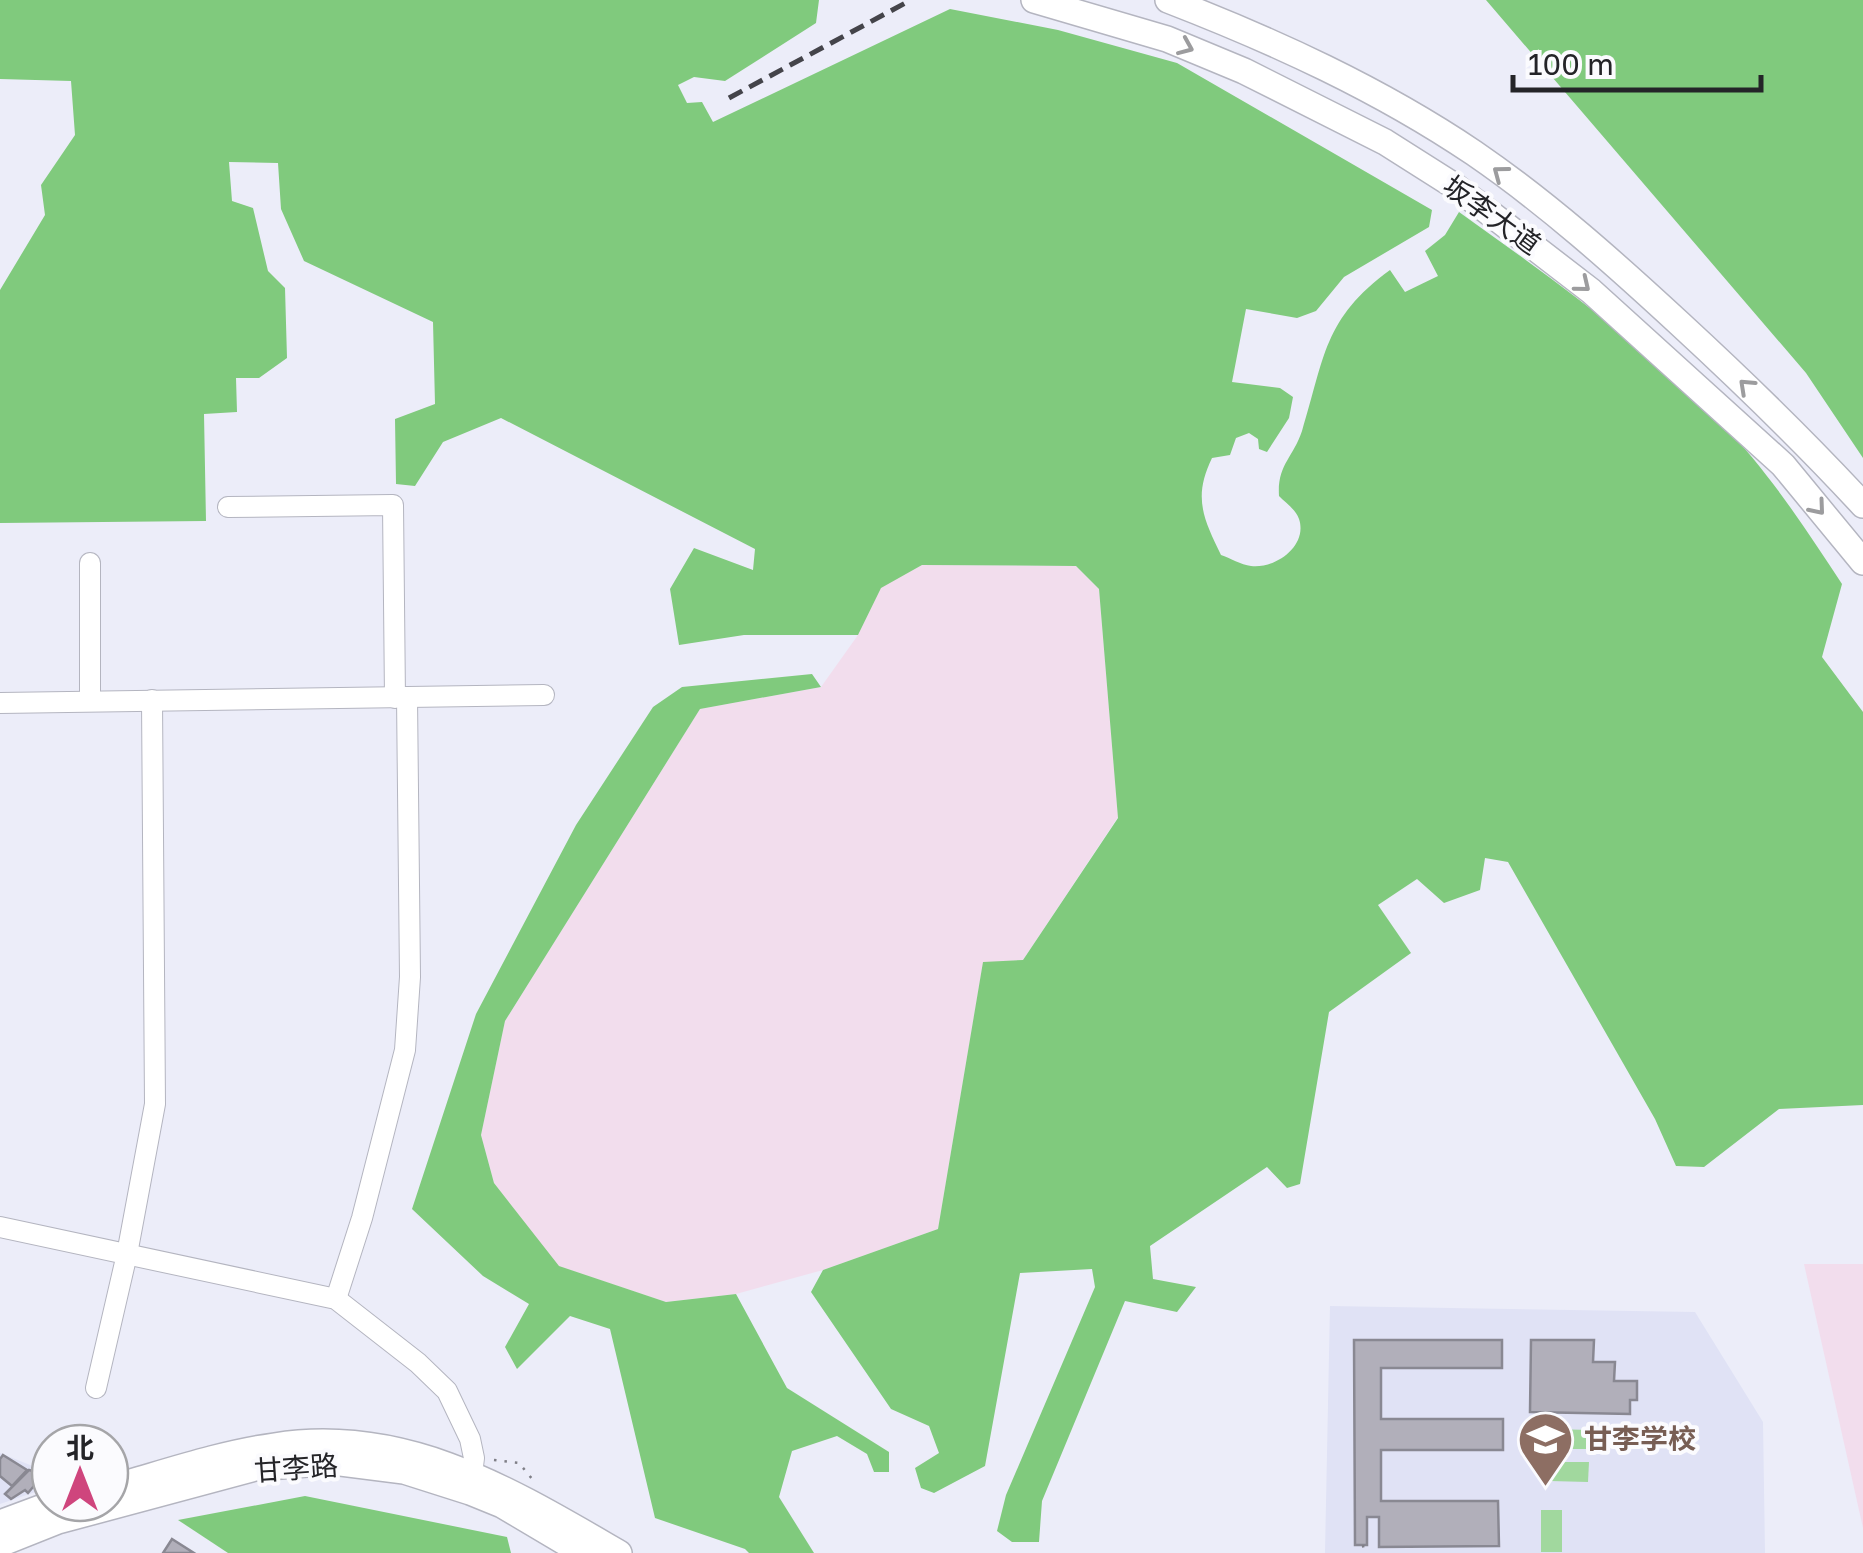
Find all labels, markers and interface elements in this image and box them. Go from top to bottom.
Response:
scale bar [1513,30,1760,92]
one-way arrow [1176,35,1194,55]
text: 100 m [1528,46,1614,82]
street label: 坂李大道 [1437,168,1547,261]
one-way arrow [1493,168,1511,185]
one-way arrow [1571,273,1589,291]
one-way arrow [1739,379,1758,397]
one-way arrow [1806,496,1824,514]
school or university icon: 甘李学校 [1515,1409,1575,1488]
place label: 甘李学校 [1584,1422,1696,1455]
north arrow [30,1423,130,1523]
text: 北 [66,1431,94,1464]
street label: 甘李路 [253,1448,339,1487]

